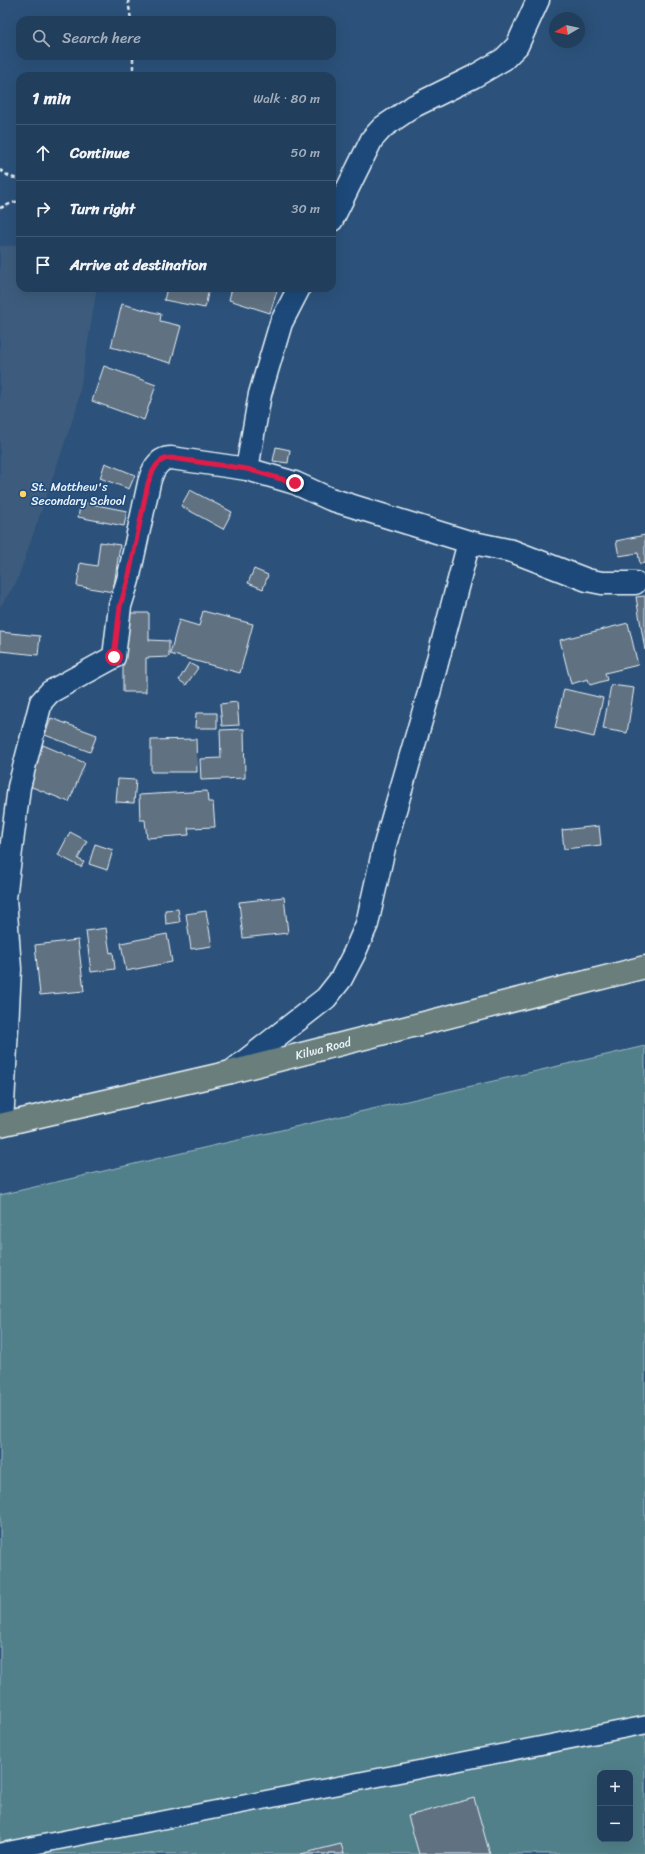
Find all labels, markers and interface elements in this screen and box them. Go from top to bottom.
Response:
north arrow [549,12,585,48]
search box [16,16,336,60]
text: Search here [62,25,141,51]
icon: search [30,27,52,49]
text: 1 min [32,83,71,113]
text: Walk · 80 m [253,87,320,110]
text: Continue [70,140,130,166]
text: 50 m [290,141,320,164]
icon: ahead [32,142,54,164]
text: Turn right [70,196,135,222]
text: 30 m [291,197,320,220]
icon: right [32,198,54,220]
text: Arrive at destination [70,252,207,278]
icon: arrive [32,254,54,276]
route end [286,474,304,492]
place label: St. Matthew's Secondary School [31,476,126,512]
marker: St. Matthew's Secondary School [18,489,28,499]
route start [105,648,123,666]
street label: Kilwa Road [293,1031,354,1066]
map controls [597,1770,633,1842]
button: + [597,1770,633,1806]
button: − [597,1806,633,1842]

